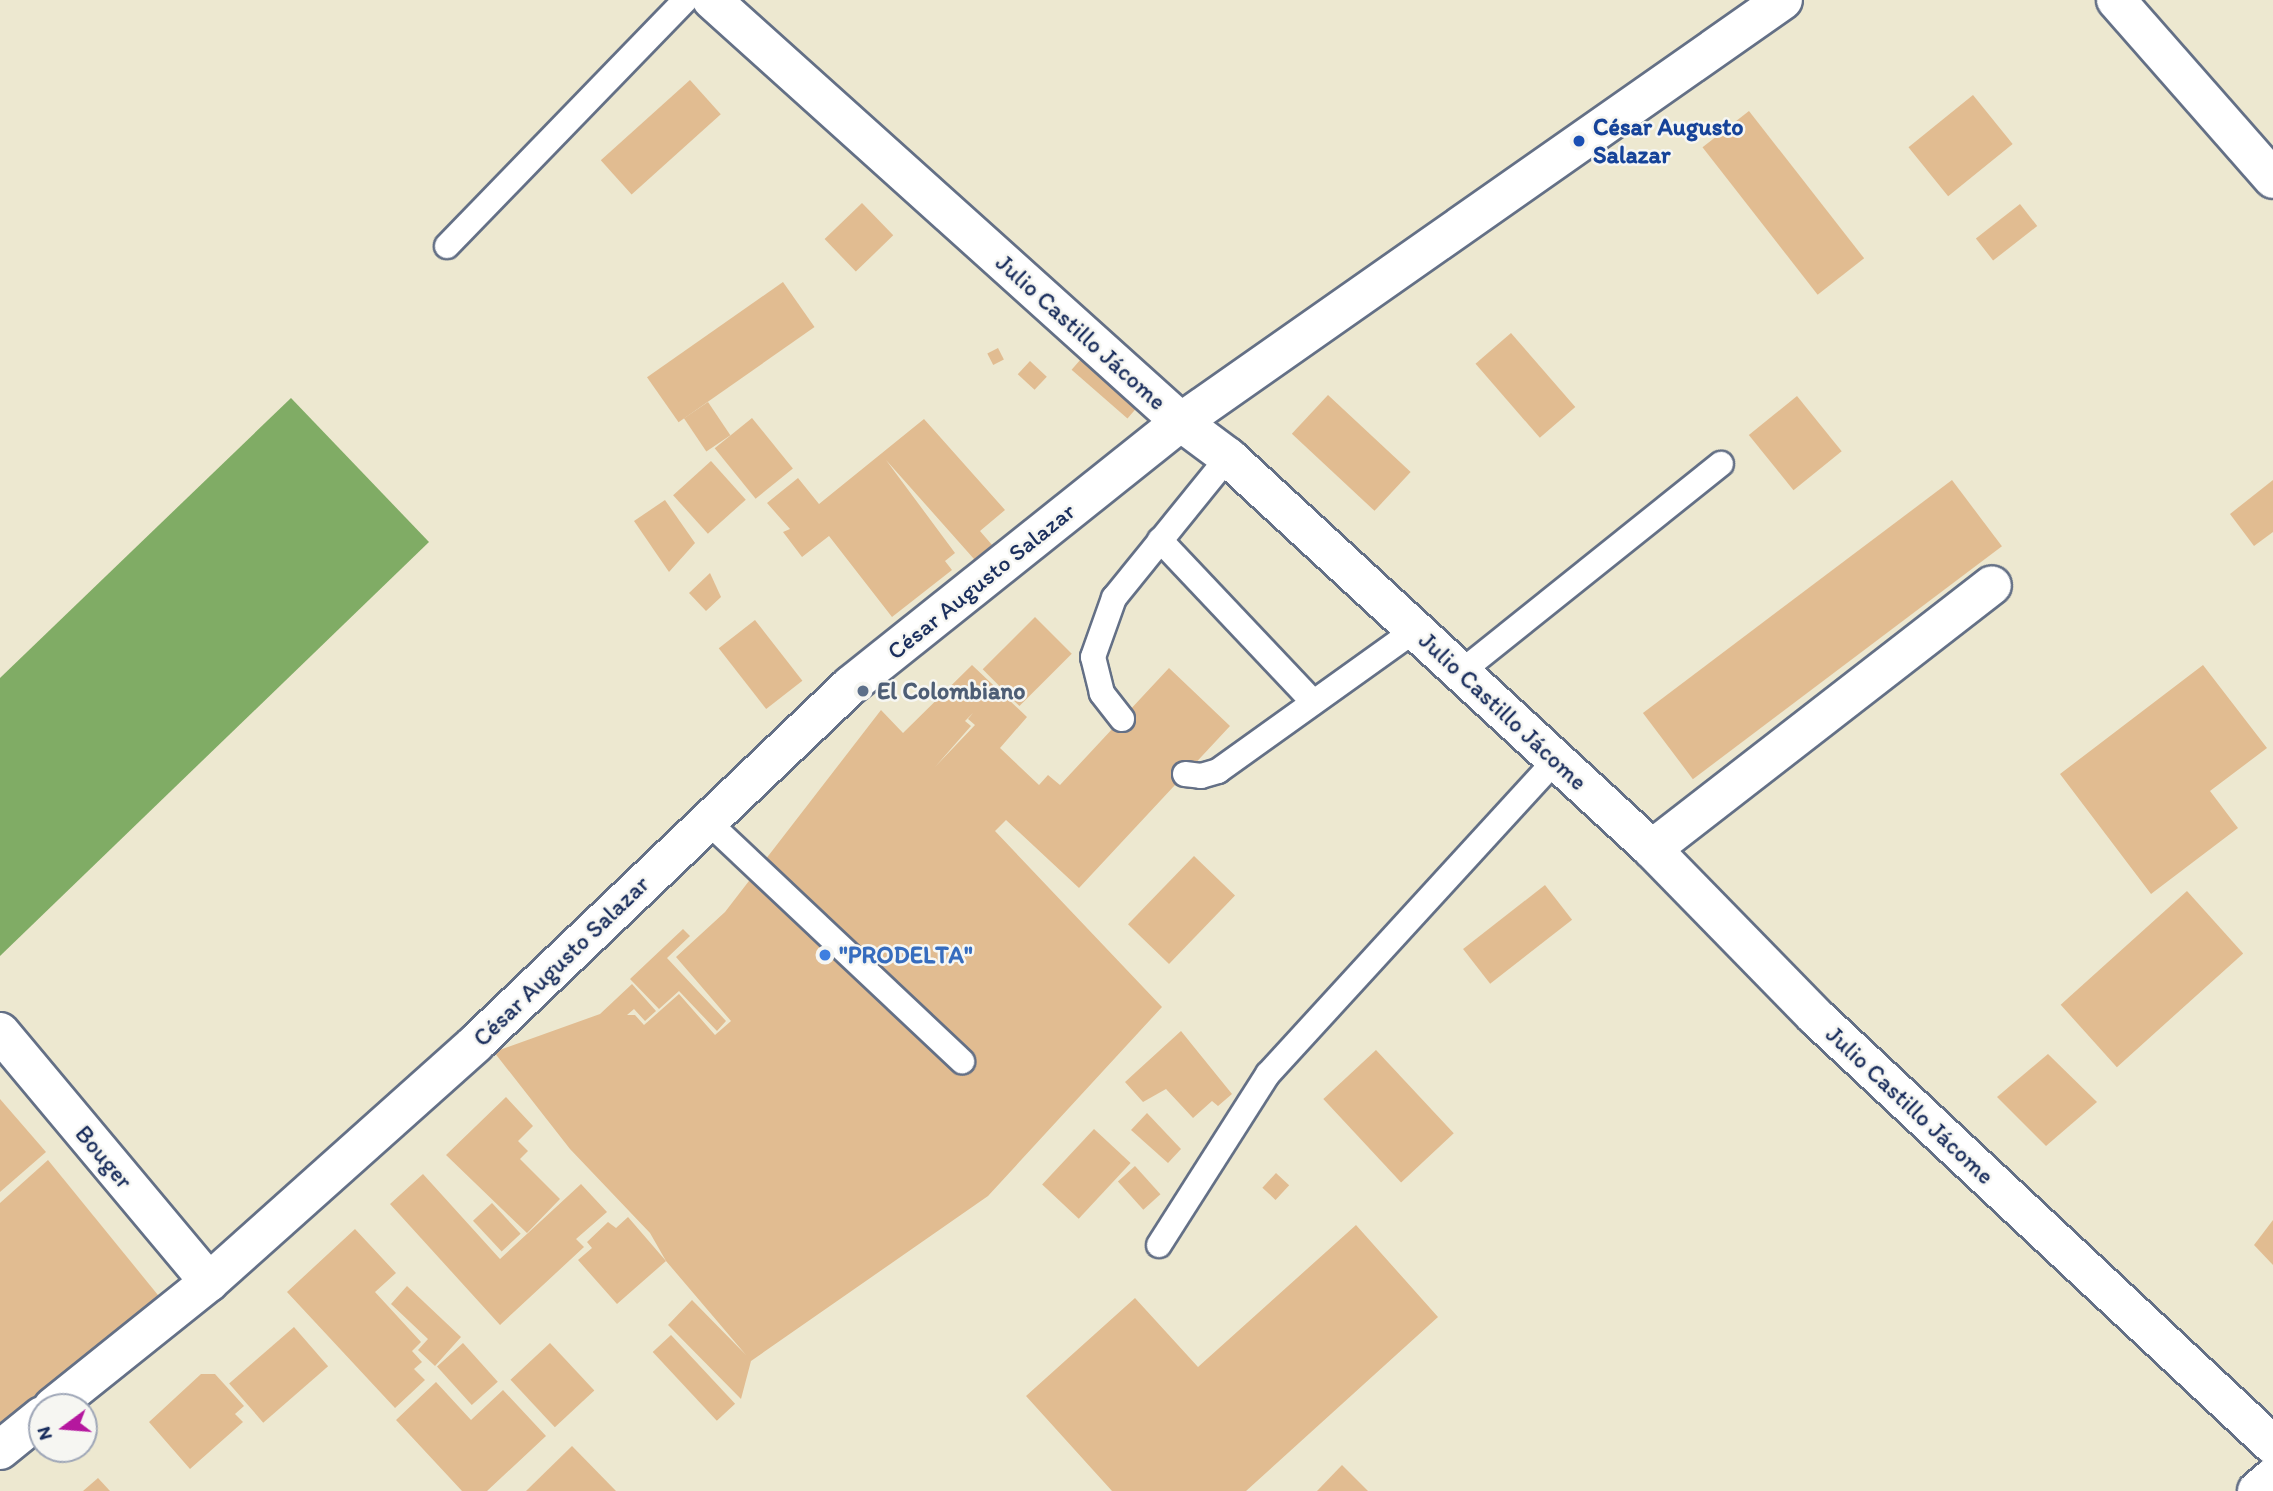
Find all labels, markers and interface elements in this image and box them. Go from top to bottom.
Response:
place label: César Augusto Salazar [1593,113,1743,169]
marker: César Augusto Salazar [1571,133,1587,149]
street label: Julio Castillo Jácome [990,248,1172,416]
street label: César Augusto Salazar [881,496,1081,666]
street label: Julio Castillo Jácome [1413,626,1593,796]
place label: El Colombiano [877,677,1025,705]
marker: El Colombiano [855,683,871,699]
street label: César Augusto Salazar [467,870,655,1052]
place label: "PRODELTA" [839,941,973,969]
marker: "PRODELTA" [817,947,833,963]
street label: Julio Castillo Jácome [1820,1020,2000,1190]
street label: Bouger [69,1119,139,1195]
north arrow [28,1393,98,1463]
text: N [31,1424,57,1443]

